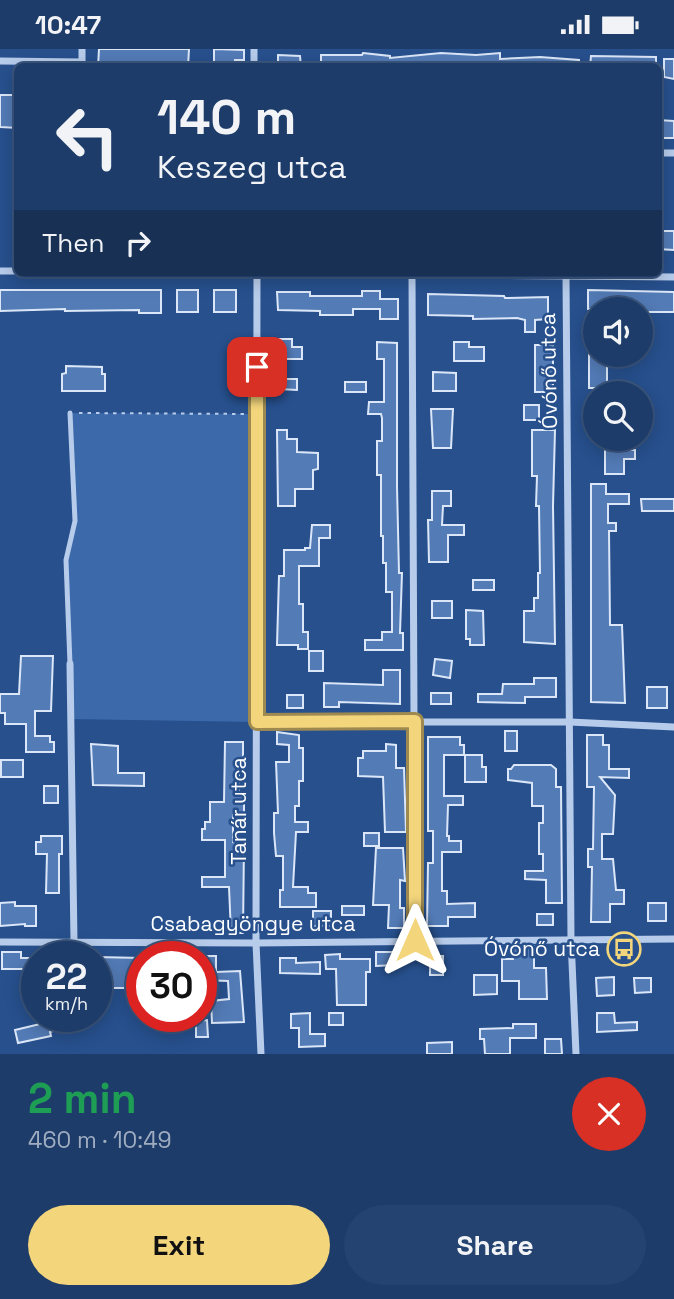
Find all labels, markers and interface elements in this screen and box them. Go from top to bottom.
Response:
text: 10:47 [35,8,101,42]
text: 140 m [157,86,296,148]
icon: left [42,91,133,182]
text: Keszeg utca [157,147,347,187]
icon: right [119,224,157,262]
text: Then [42,226,105,260]
map controls [583,297,653,451]
button: sound [583,297,653,367]
street label: Óvónő utca [534,313,563,429]
pin [227,337,287,397]
icon: arrive [238,348,276,386]
button: search [583,381,653,451]
street label: Tanár utca [225,757,252,865]
position arrow [378,903,452,977]
street label: Csabagyöngye utca [151,910,355,937]
bus stop icon: Óvónő utca [605,930,643,968]
place label: Óvónő utca [484,935,600,962]
speed limit sign: 30 [126,941,217,1032]
text: 22 [46,955,87,999]
text: km/h [45,992,88,1015]
text: 2 min [28,1072,137,1125]
button: close [572,1077,646,1151]
text: 460 m · 10:49 [28,1125,172,1155]
button: Exit [28,1205,330,1285]
button: Share [344,1205,646,1285]

